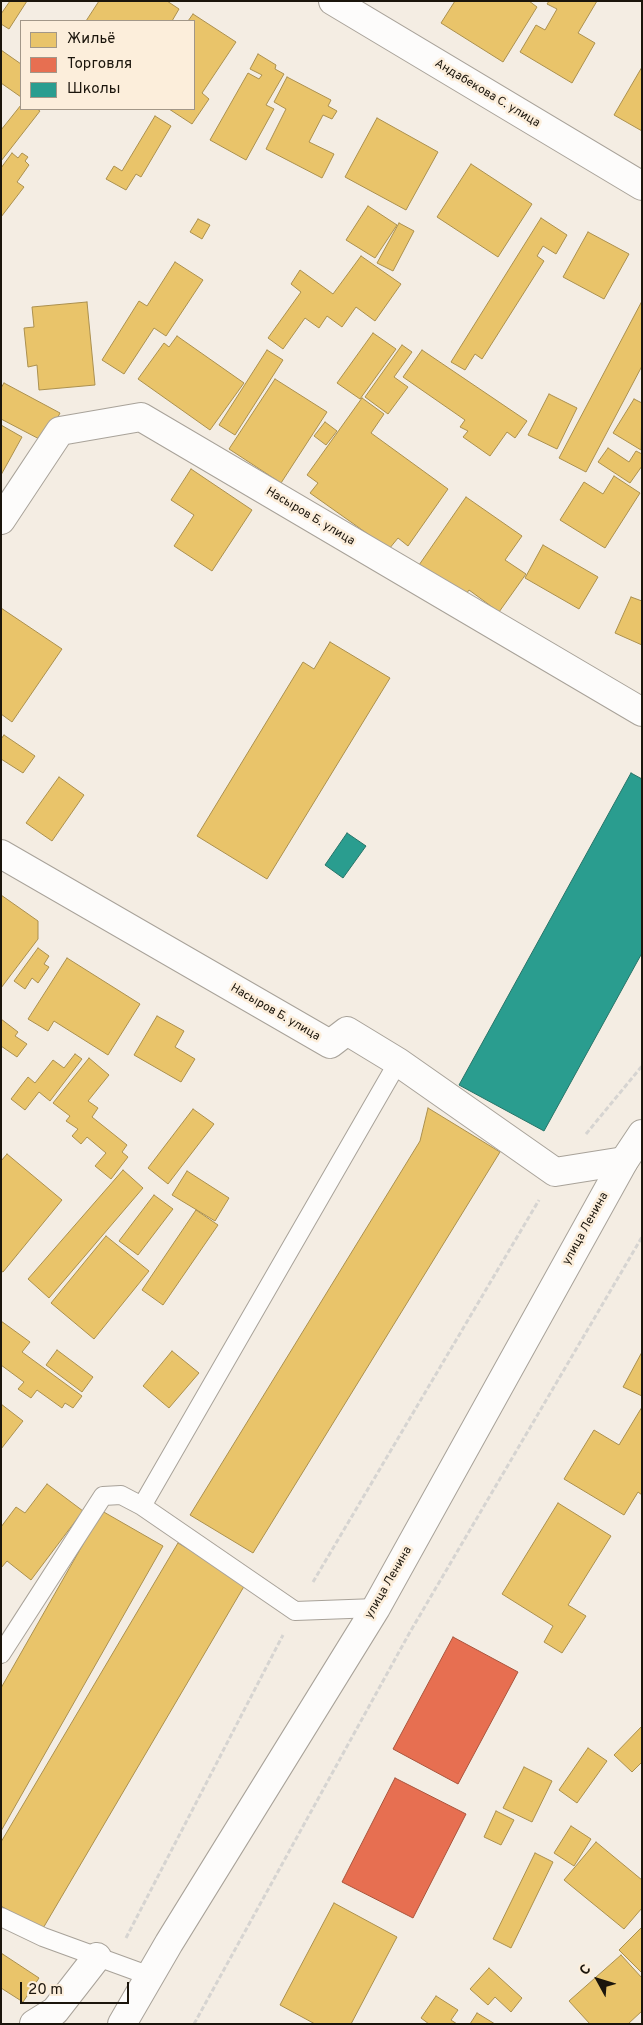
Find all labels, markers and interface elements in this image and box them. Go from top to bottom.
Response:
legend [20,20,195,110]
text: Жильё [67,30,115,49]
text: Торговля [67,55,132,74]
street label: Андабекова С. улица [432,57,542,131]
text: Школы [67,80,121,99]
street label: Насыров Б. улица [263,485,357,549]
street label: Насыров Б. улица [228,982,322,1044]
street label: улица Ленина [560,1190,612,1268]
street label: улица Ленина [363,1544,415,1622]
north arrow [573,1955,623,2005]
text: С [577,1961,595,1979]
scale bar [22,1972,131,2004]
text: 20 m [28,1981,63,2000]

